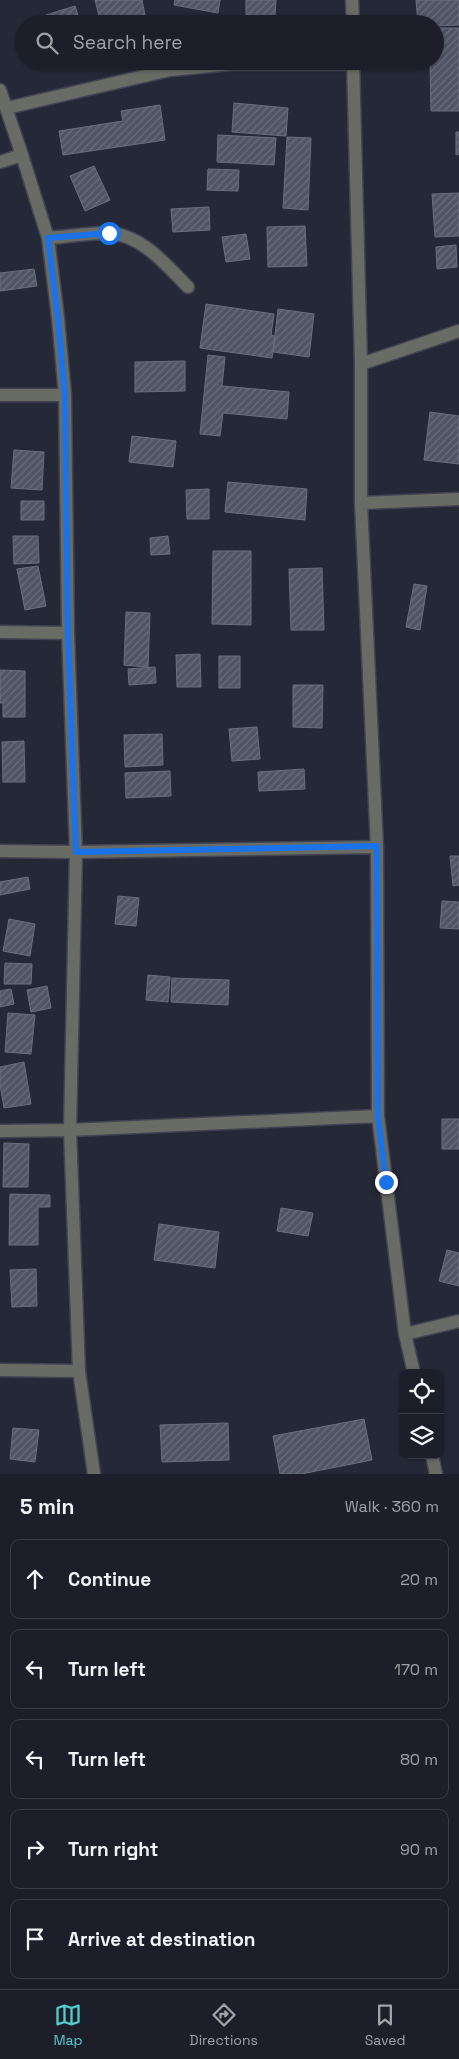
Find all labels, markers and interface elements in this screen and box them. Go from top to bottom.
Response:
search box [15,15,444,70]
icon: search [33,29,61,57]
text: Search here [73,30,183,55]
route start [98,222,121,245]
route end [375,1171,398,1194]
map controls [399,1369,444,1459]
button: locate [399,1369,444,1414]
button: layers [399,1414,444,1459]
text: 5 min [20,1493,74,1520]
text: Walk · 360 m [345,1496,439,1517]
icon: ahead [21,1565,49,1593]
text: Continue [68,1567,151,1592]
text: 20 m [400,1569,438,1590]
icon: left [21,1655,49,1683]
text: Turn left [68,1657,146,1682]
text: 170 m [394,1659,438,1680]
icon: left [21,1745,49,1773]
text: Turn left [68,1747,146,1772]
text: 80 m [400,1749,438,1770]
icon: right [21,1835,49,1863]
text: Turn right [68,1837,158,1862]
text: 90 m [400,1839,438,1860]
icon: arrive [21,1925,49,1953]
text: Arrive at destination [68,1927,256,1952]
tab: Map [53,2001,83,2049]
tab: Directions [189,2001,258,2049]
tab: Saved [365,2001,406,2049]

